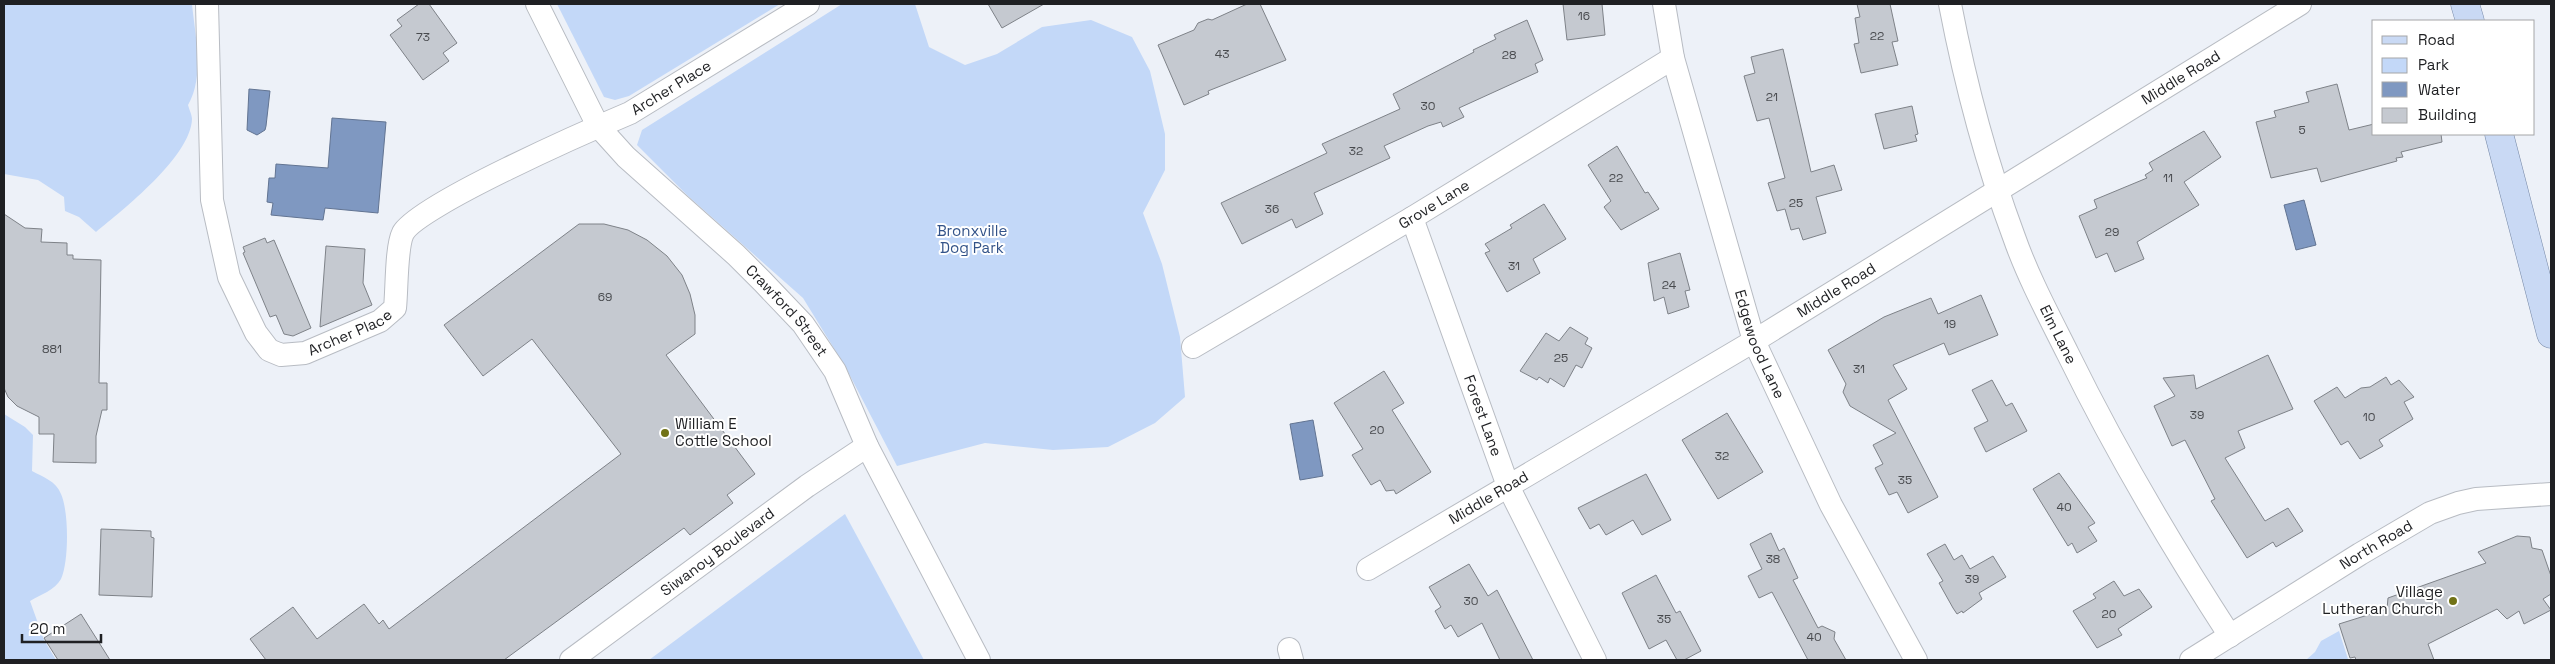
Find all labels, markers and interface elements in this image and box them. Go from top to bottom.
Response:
house number: 16 [1578,8,1590,24]
legend [2372,20,2535,135]
house number: 22 [1870,28,1884,44]
house number: 73 [416,29,430,45]
text: Road [2418,30,2455,49]
house number: 43 [1215,46,1229,62]
street label: Middle Road [2138,46,2224,109]
house number: 28 [1502,47,1516,63]
text: Park [2418,55,2449,74]
street label: Archer Place [627,56,715,119]
text: Water [2418,80,2461,99]
house number: 21 [1766,89,1778,105]
house number: 30 [1421,98,1435,114]
text: Building [2418,105,2477,124]
house number: 5 [2298,122,2306,138]
house number: 32 [1349,143,1363,159]
house number: 22 [1609,170,1623,186]
house number: 11 [2163,170,2173,186]
street label: Grove Lane [1395,175,1473,233]
house number: 25 [1789,195,1803,211]
house number: 36 [1265,201,1279,217]
park label: Bronxville Dog Park [937,221,1007,257]
house number: 29 [2105,224,2119,240]
house number: 31 [1508,258,1520,274]
street label: Middle Road [1793,258,1879,321]
street label: Crawford Street [742,260,832,360]
house number: 24 [1662,277,1677,293]
street label: Edgewood Lane [1731,287,1790,402]
house number: 69 [598,289,612,305]
street label: Elm Lane [2036,302,2081,367]
street label: Archer Place [305,305,396,360]
house number: 19 [1944,316,1956,332]
house number: 881 [42,341,62,357]
house number: 25 [1554,350,1568,366]
house number: 31 [1853,361,1865,377]
street label: Forest Lane [1460,372,1507,459]
house number: 39 [2190,407,2204,423]
house number: 10 [2363,409,2375,425]
place label: William E Cottle School [675,414,772,450]
house number: 20 [1370,422,1384,438]
marker: William E Cottle School [659,427,671,439]
house number: 32 [1715,448,1729,464]
street label: Middle Road [1445,466,1532,528]
house number: 35 [1898,472,1912,488]
house number: 40 [2056,499,2072,515]
street label: Siwanoy Boulevard [656,503,778,600]
street label: North Road [2336,515,2416,574]
house number: 38 [1766,551,1780,567]
house number: 39 [1965,571,1979,587]
place label: Village Lutheran Church [2322,582,2443,618]
house number: 30 [1464,593,1478,609]
marker: Village Lutheran Church [2447,595,2459,607]
house number: 20 [2102,606,2116,622]
house number: 35 [1657,611,1671,627]
scale bar [22,612,101,644]
text: 20 m [30,619,65,638]
house number: 40 [1806,629,1822,645]

